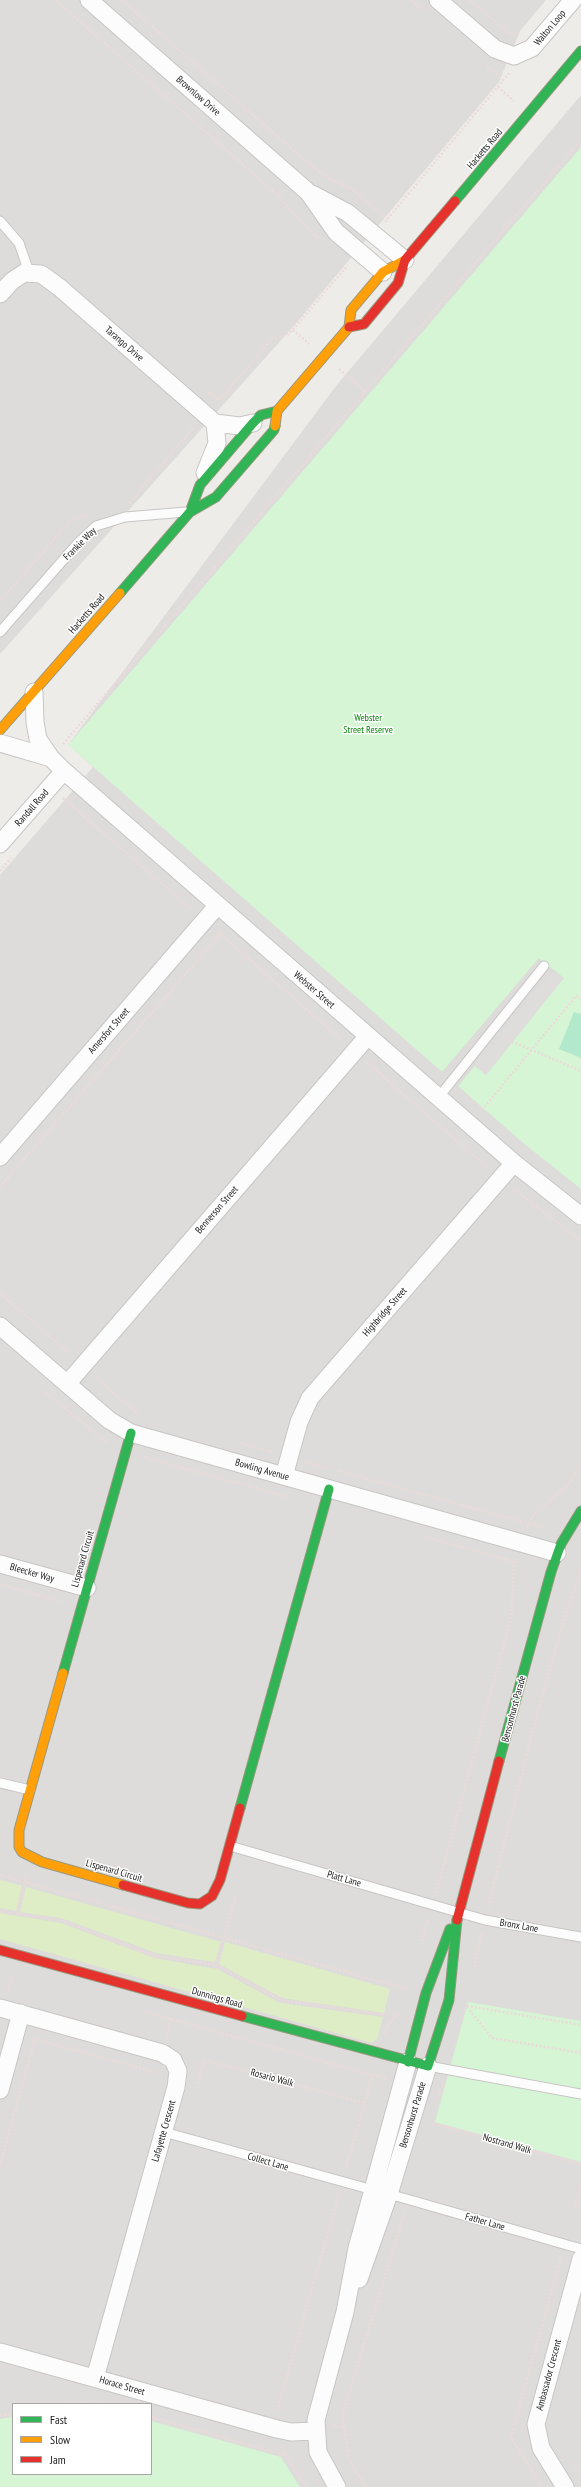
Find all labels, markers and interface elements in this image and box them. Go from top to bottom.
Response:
street label: Walton Loop [532,8,568,48]
street label: Brownlow Drive [173,74,223,118]
street label: Hacketts Road [465,126,505,172]
street label: Tarango Drive [102,324,146,364]
street label: Frankie Way [61,525,99,563]
street label: Hacketts Road [66,592,108,636]
park label: Webster Street Reserve [343,712,393,736]
street label: Randall Road [13,787,51,829]
street label: Webster Street [291,969,337,1011]
street label: Amersfort Street [86,1006,132,1056]
street label: Bennerson Street [193,1184,241,1236]
street label: Highbridge Street [360,1285,410,1339]
street label: Bowling Avenue [234,1457,290,1483]
street label: Lispenard Circuit [69,1529,97,1589]
street label: Bleecker Way [8,1561,56,1585]
street label: Bensonhurst Parade [499,1674,529,1744]
street label: Lispenard Circuit [84,1857,144,1885]
street label: Platt Lane [326,1868,362,1890]
street label: Bronx Lane [499,1917,539,1935]
street label: Dunnings Road [190,1985,244,2011]
street label: Rosario Walk [249,2067,295,2089]
street label: Bensonhurst Parade [397,2080,429,2150]
street label: Lafayette Crescent [149,2099,179,2163]
street label: Nostrand Walk [481,2131,533,2157]
street label: Collect Lane [246,2150,290,2174]
street label: Father Lane [464,2211,506,2233]
street label: Ambassador Crescent [534,2338,564,2412]
street label: Horace Street [98,2374,146,2398]
legend [12,2403,152,2475]
text: Fast [50,2412,67,2427]
text: Slow [50,2432,70,2447]
text: Jam [50,2452,66,2467]

